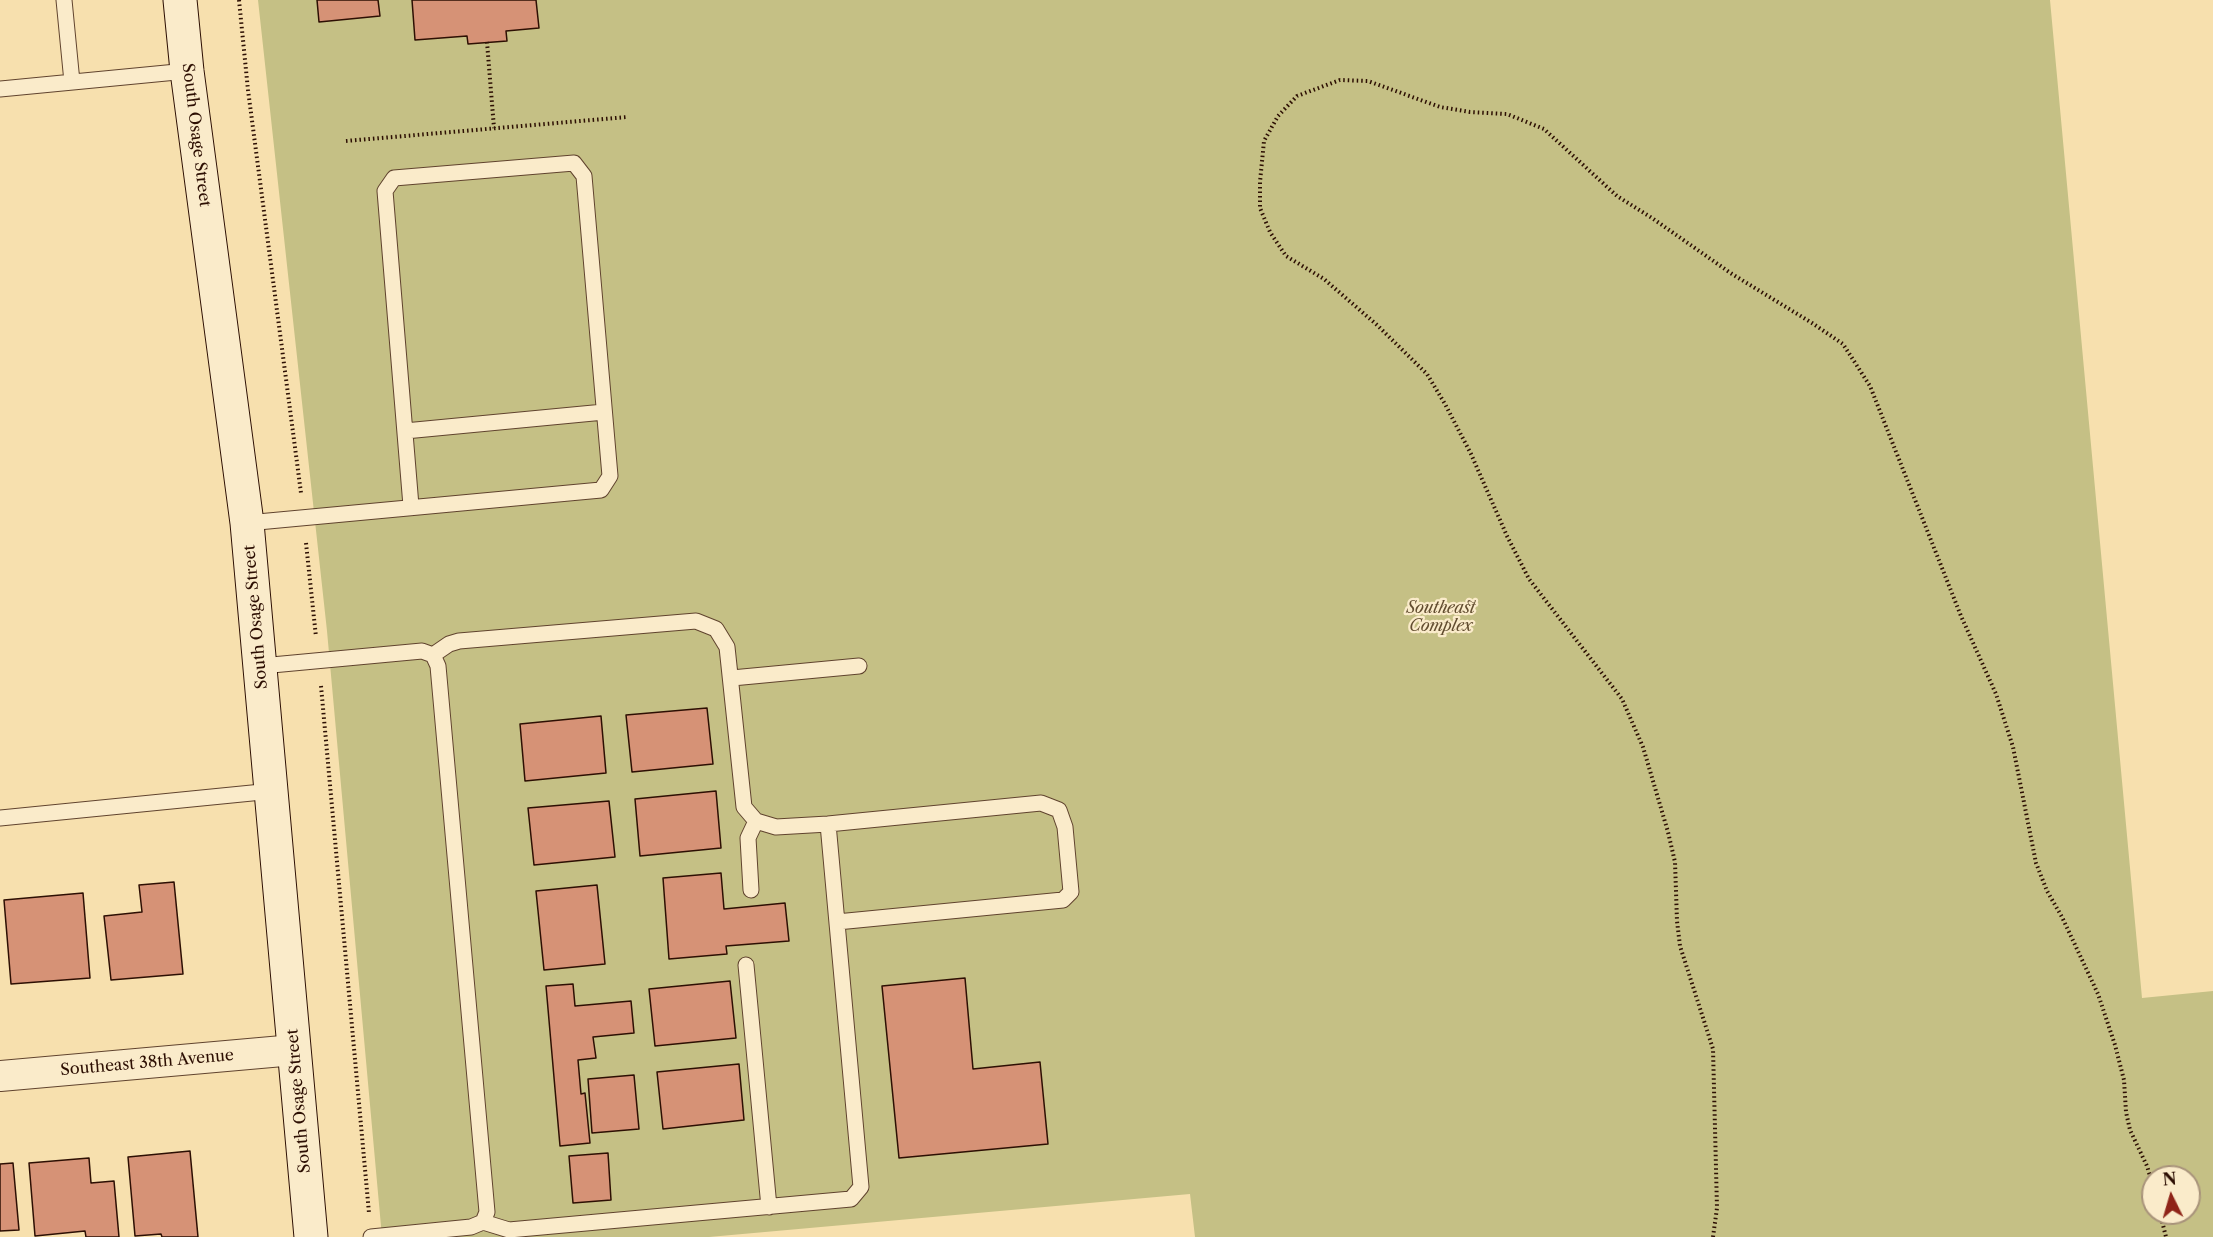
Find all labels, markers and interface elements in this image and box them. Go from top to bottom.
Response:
street label: South Osage Street [178,62,214,208]
street label: South Osage Street [240,544,272,690]
park label: Southeast Complex [1407,598,1475,636]
street label: South Osage Street [283,1028,315,1174]
street label: Southeast 38th Avenue [59,1046,235,1080]
north arrow [2141,1165,2201,1225]
text: N [2162,1168,2177,1190]

